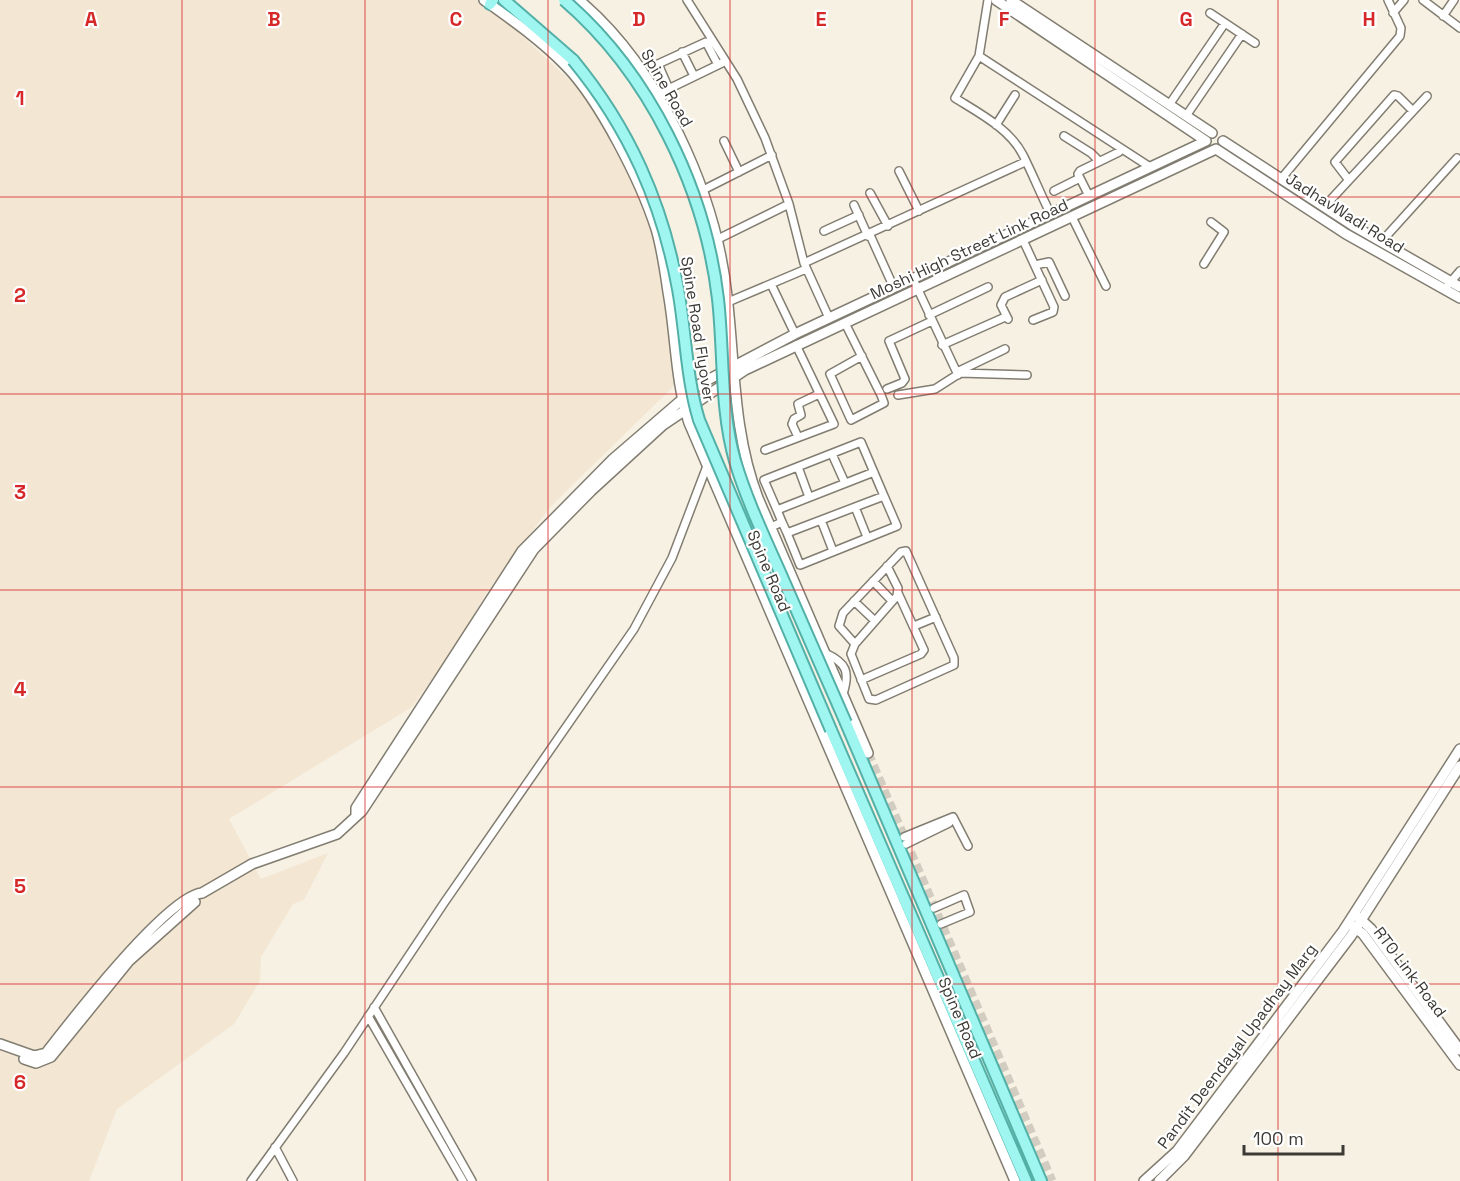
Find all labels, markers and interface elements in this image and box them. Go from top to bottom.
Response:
text: A [85,6,98,32]
text: B [267,6,281,32]
text: C [450,6,463,32]
text: D [632,6,646,32]
text: E [815,6,827,32]
text: F [999,6,1010,32]
text: G [1179,6,1193,32]
text: H [1362,6,1376,32]
street label: Spine Road [636,45,698,131]
text: 1 [15,85,25,111]
street label: JadhavWadi Road [1282,168,1408,258]
street label: Moshi High Street Link Road [867,194,1071,304]
street label: Spine Road Flyover [676,255,720,403]
text: 2 [14,282,26,308]
text: 3 [14,479,26,505]
street label: Spine Road [742,527,796,615]
text: 4 [14,676,27,702]
text: 5 [14,873,26,899]
street label: RTO Link Road [1369,923,1451,1021]
street label: Pandit Deendayal Upadhay Marg [1153,939,1321,1153]
street label: Spine Road [933,974,987,1062]
text: 6 [14,1069,26,1095]
scale bar [1244,1118,1343,1156]
text: 100 m [1253,1127,1304,1150]

